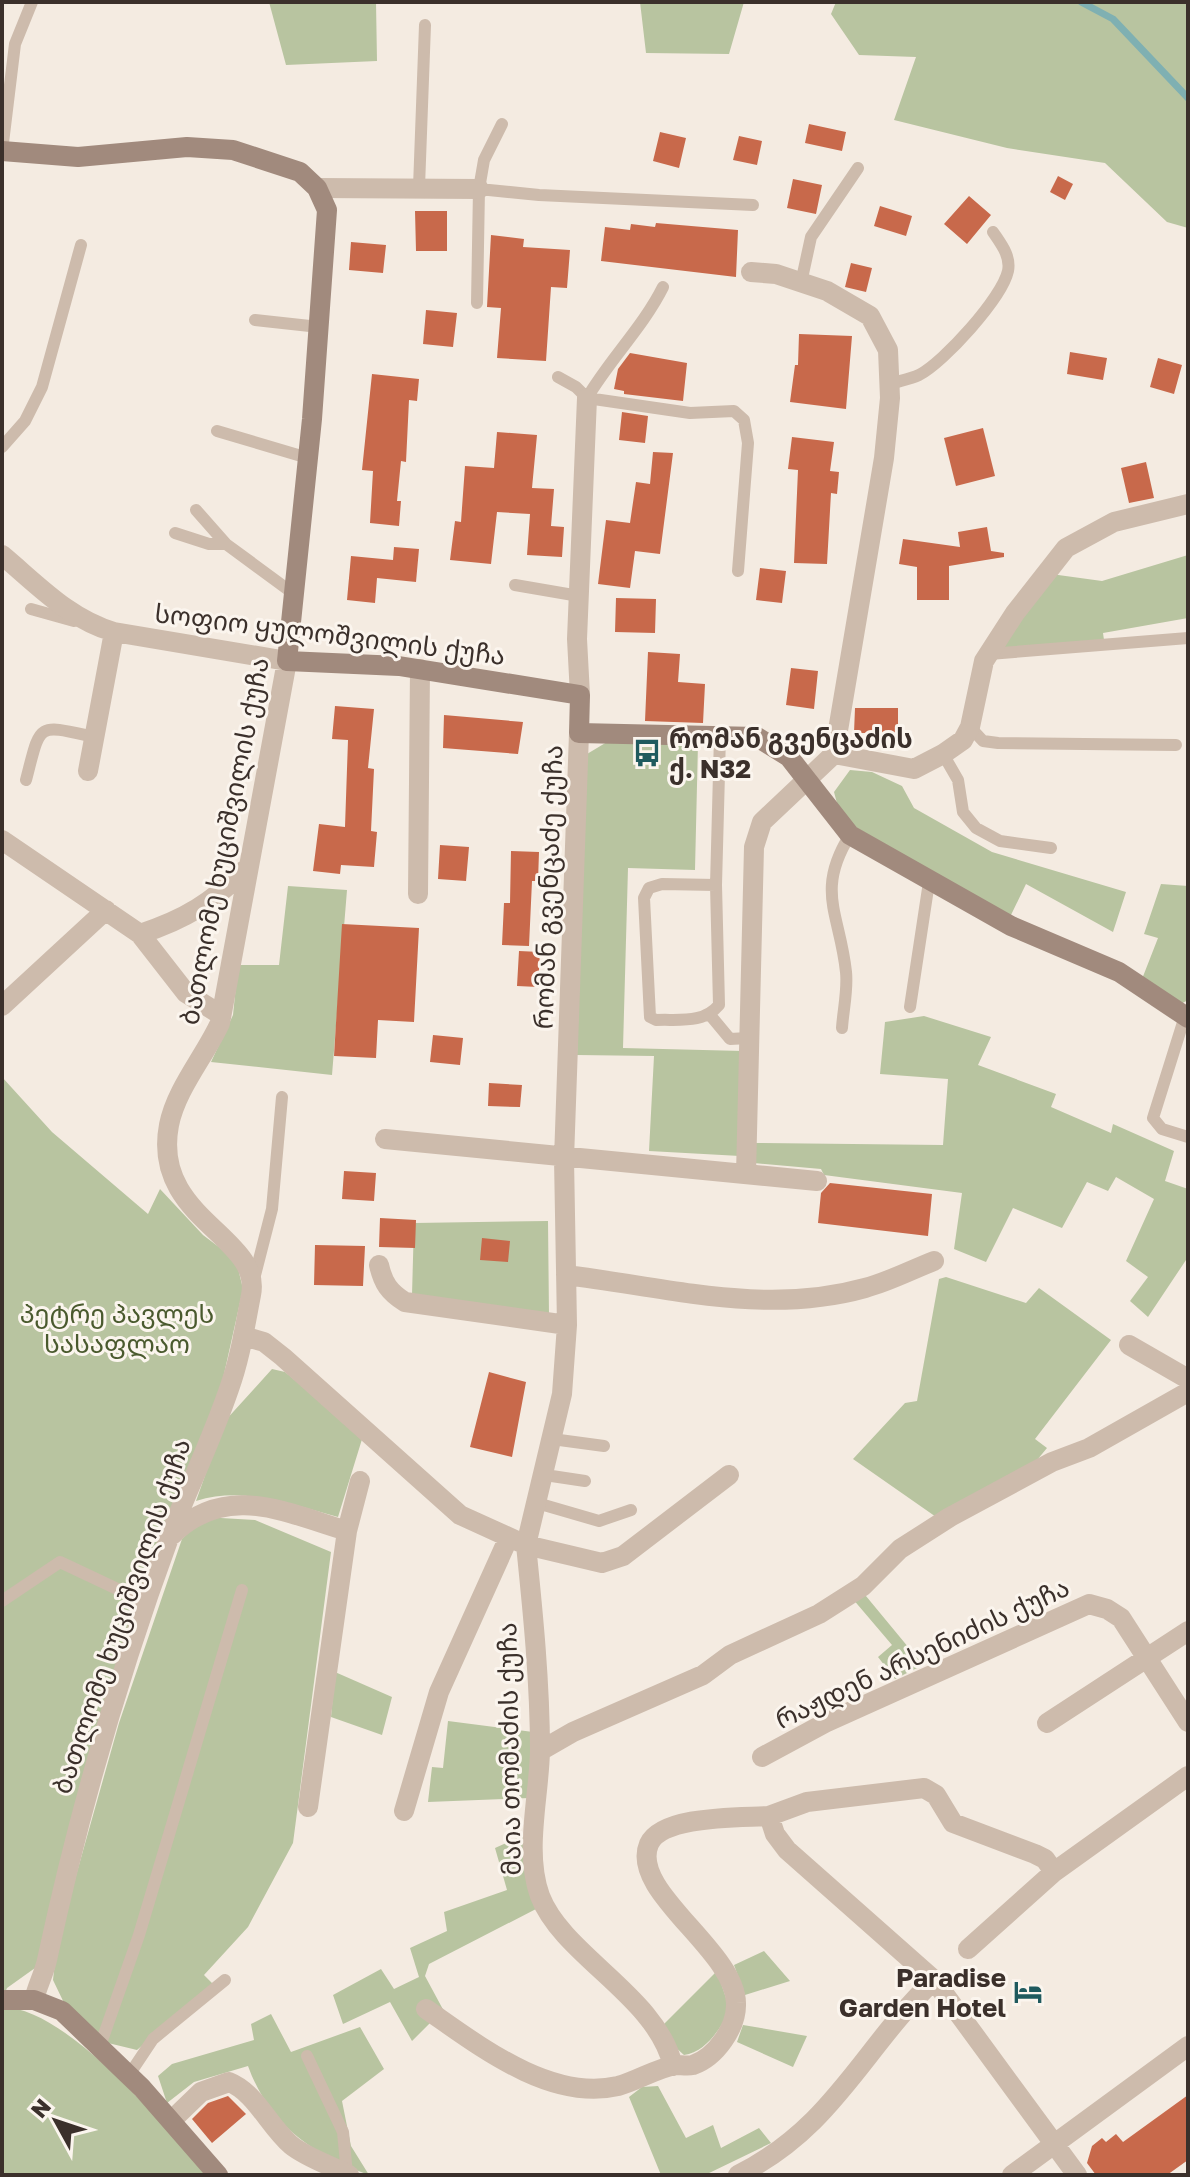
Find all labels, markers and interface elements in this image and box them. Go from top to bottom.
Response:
street label: სოფიო ყულოშვილის ქუჩა [153,597,507,672]
street label: ბათლომე ხუციშვილის ქუჩა [173,655,276,1028]
place label: რომან გვენცაძის ქ. N32 [669,723,913,785]
bus stop icon: რომან გვენცაძის ქ. N32 [632,738,662,768]
street label: რომან გვენცაძე ქუჩა [528,744,568,1030]
park label: პეტრე პავლეს სასაფლაო [20,1298,214,1360]
street label: ბათლომე ხუციშვილის ქუჩა [46,1434,197,1798]
street label: რაჟდენ არსენიძის ქუჩა [770,1571,1074,1736]
street label: მაია თომაძის ქუჩა [491,1622,527,1876]
place label: Paradise Garden Hotel [839,1962,1006,2023]
hotel icon: Paradise Garden Hotel [1013,1977,1043,2007]
north arrow [16,2081,96,2161]
text: N [25,2093,56,2123]

